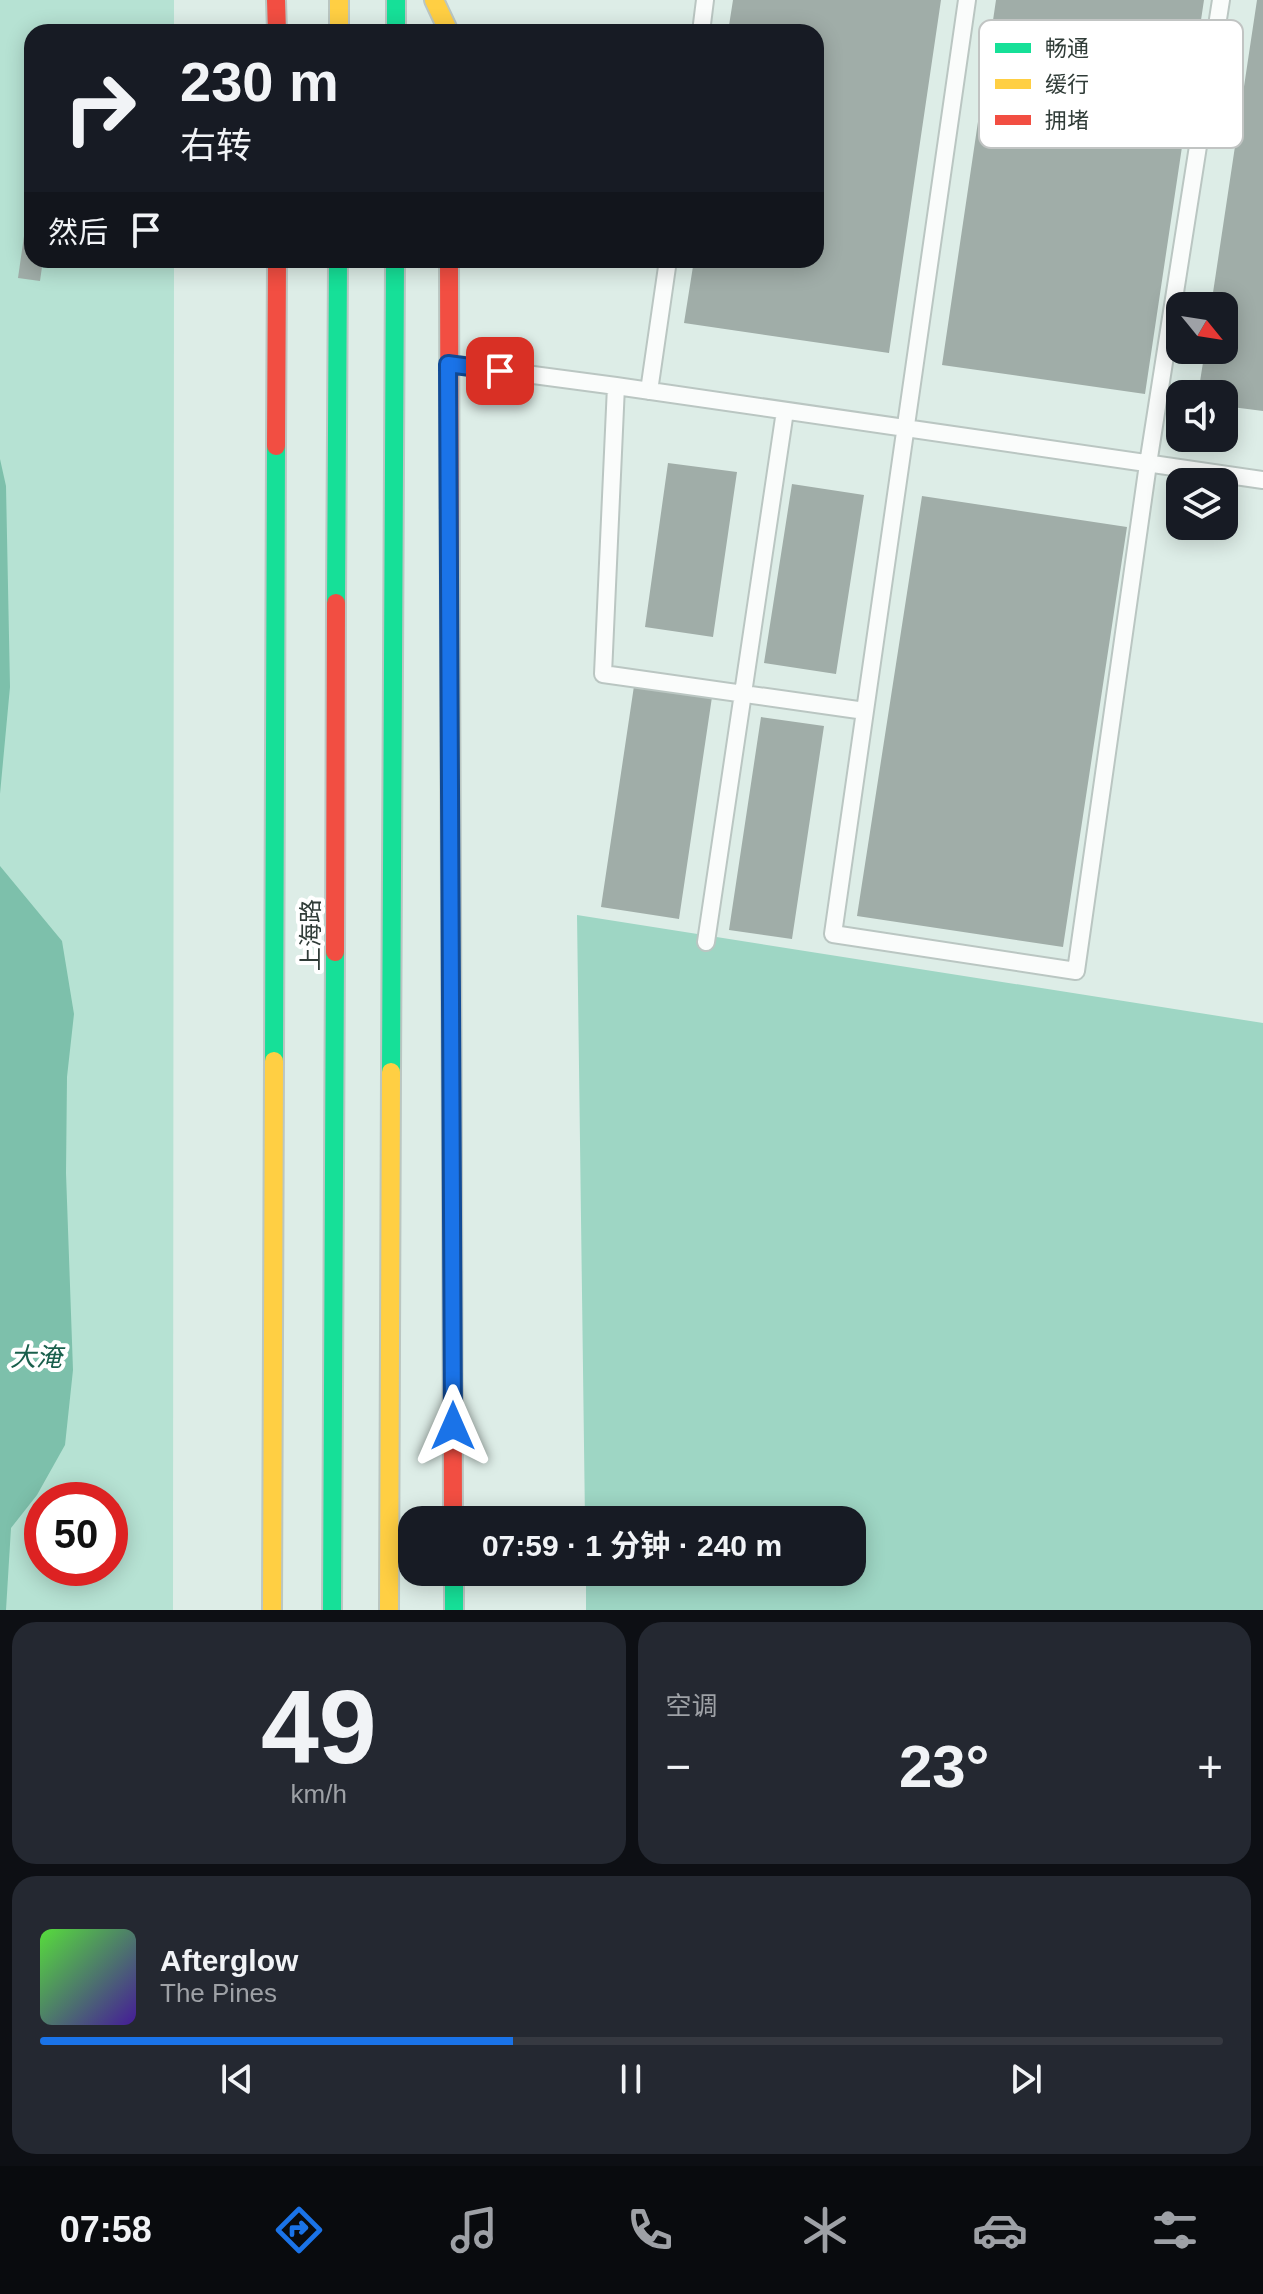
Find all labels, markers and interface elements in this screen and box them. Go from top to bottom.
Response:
legend [979,20,1243,148]
text: 畅通 [1045,36,1089,61]
text: 230 m [180,50,339,113]
icon: right [48,56,152,160]
text: 缓行 [1045,72,1089,97]
text: 拥堵 [1045,108,1089,133]
text: 右转 [180,125,252,166]
icon: arrive [124,208,168,252]
text: 然后 [48,216,108,249]
north arrow [1166,292,1238,364]
map controls [1166,292,1238,540]
pin [466,337,534,405]
icon: arrive [478,349,522,393]
button: sound [1166,380,1238,452]
button: layers [1166,468,1238,540]
street label: 上海路 [297,899,324,971]
water label: 大淹 [10,1342,66,1372]
position arrow [411,1384,495,1468]
speed limit sign: 50 [24,1482,128,1586]
text: 07:59 · 1 分钟 · 240 m [482,1529,782,1562]
text: 49 [261,1669,377,1785]
text: 空调 [666,1691,718,1721]
text: 23° [899,1733,990,1800]
text: − [666,1742,691,1791]
text: + [1197,1742,1223,1791]
text: km/h [291,1779,347,1809]
text: Afterglow [160,1944,298,1977]
text: The Pines [160,1978,277,2008]
icon: previous [215,2057,259,2101]
icon: pause [609,2057,653,2101]
icon: next [1004,2057,1048,2101]
icon: directions [271,2202,327,2258]
icon: music [446,2202,502,2258]
icon: phone [622,2202,678,2258]
icon: climate [797,2202,853,2258]
icon: car [972,2202,1028,2258]
icon: filters [1147,2202,1203,2258]
text: 07:58 [60,2209,152,2250]

